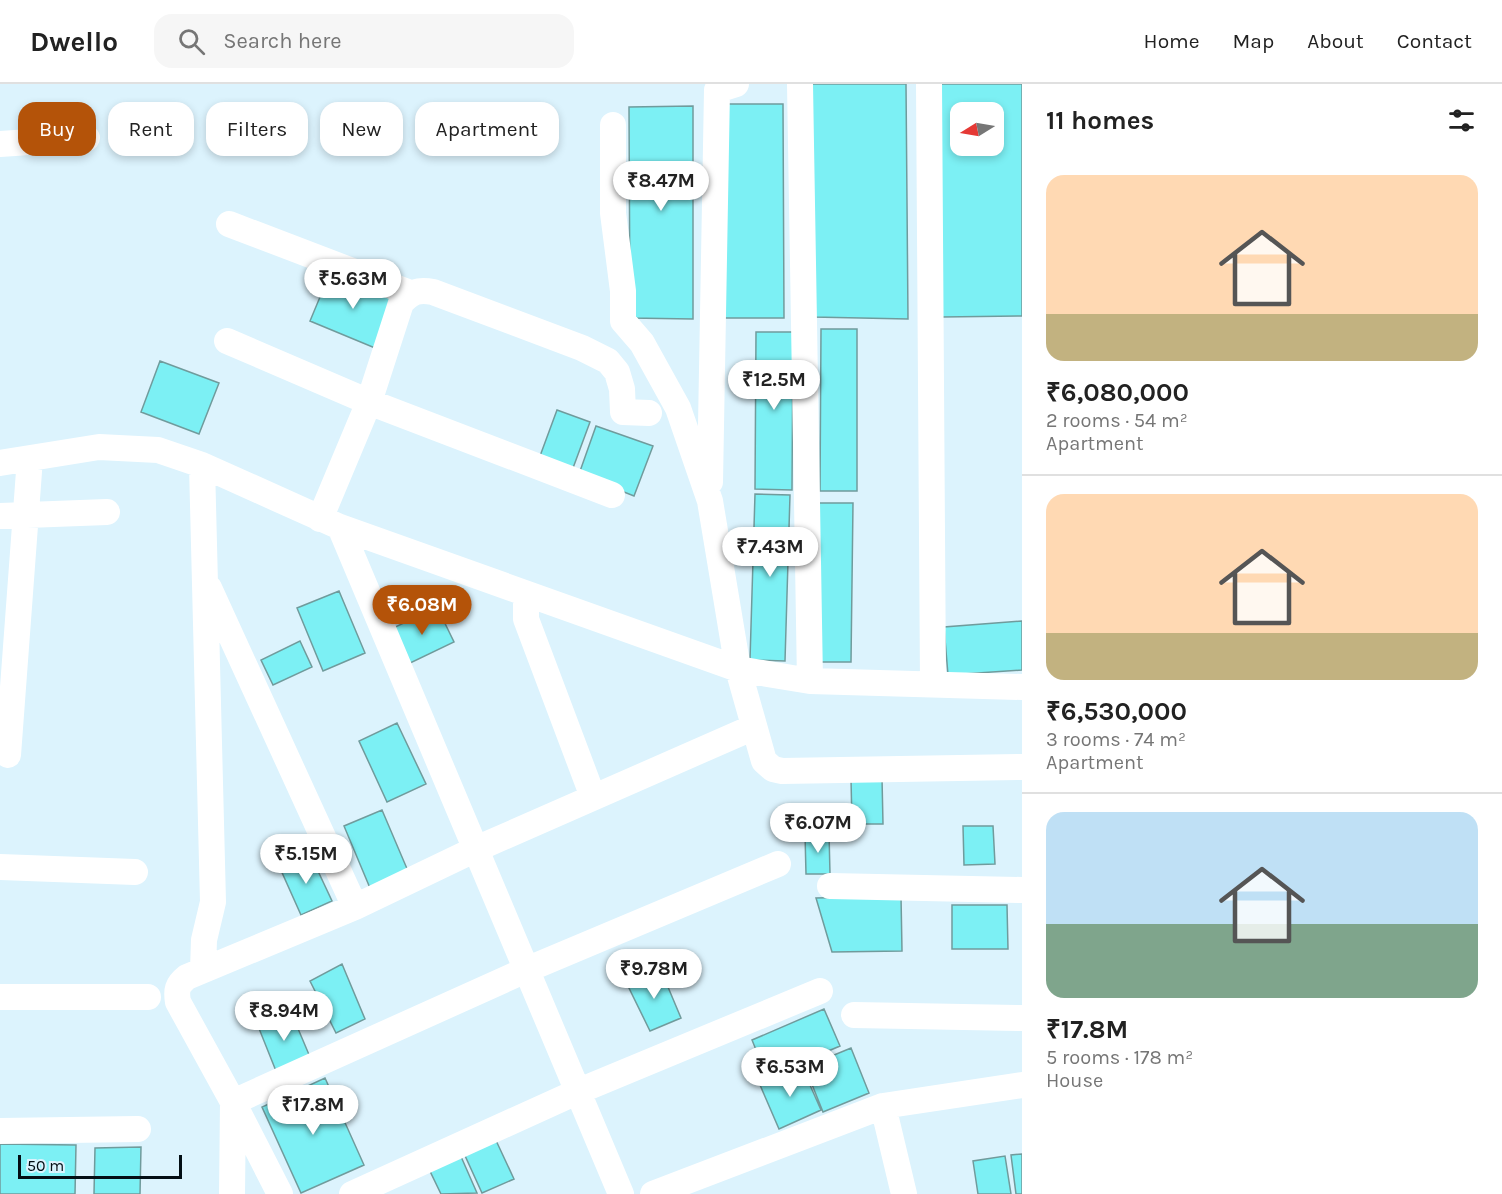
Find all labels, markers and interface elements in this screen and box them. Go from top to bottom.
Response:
search box [154,14,574,68]
text: Dwello [30,25,118,58]
icon: search [175,25,208,58]
text: Search here [223,28,342,54]
text: Home [1144,29,1200,53]
text: Map [1233,29,1274,53]
text: About [1307,29,1364,53]
text: Contact [1397,29,1472,53]
chip: Buy [18,102,96,156]
chip: Rent [108,102,194,156]
chip: Filters [206,102,308,156]
chip: New [320,102,403,156]
chip: Apartment [415,102,559,156]
north arrow [950,102,1004,156]
map controls [950,102,1004,156]
icon: filters [1445,104,1478,137]
text: 11 homes [1046,105,1154,136]
pin: ₹8.47M [612,161,710,212]
text: ₹8.47M [627,169,695,192]
icon: home [1208,214,1316,322]
pin: ₹5.63M [304,259,402,310]
text: ₹5.63M [318,267,388,290]
pin: ₹12.5M [725,360,823,411]
text: ₹12.5M [742,368,806,391]
text: ₹6,080,000 [1046,377,1189,408]
text: 2 rooms · 54 m² [1046,409,1188,432]
text: Apartment [1046,432,1144,455]
pin: ₹7.43M [721,527,819,578]
icon: home [1208,533,1316,641]
text: ₹7.43M [736,535,804,558]
pin: ₹6.08M [373,585,471,636]
text: ₹6.08M [387,593,457,616]
text: ₹6,530,000 [1046,696,1187,727]
text: 3 rooms · 74 m² [1046,728,1186,751]
text: Apartment [1046,751,1144,774]
pin: ₹6.07M [769,803,867,854]
text: ₹6.07M [784,811,852,834]
pin: ₹5.15M [257,834,355,885]
text: ₹5.15M [274,842,338,865]
icon: home [1208,851,1316,959]
pin: ₹9.78M [605,949,703,1000]
text: ₹9.78M [620,957,688,980]
pin: ₹8.94M [235,991,333,1042]
text: ₹8.94M [249,999,319,1022]
text: ₹17.8M [1046,1014,1128,1045]
text: 5 rooms · 178 m² [1046,1046,1193,1069]
pin: ₹6.53M [741,1047,839,1098]
text: ₹6.53M [755,1055,825,1078]
text: House [1046,1069,1103,1092]
pin: ₹17.8M [264,1085,362,1136]
text: ₹17.8M [281,1093,345,1116]
scale bar [18,1152,182,1180]
text: 50 m [27,1156,64,1175]

